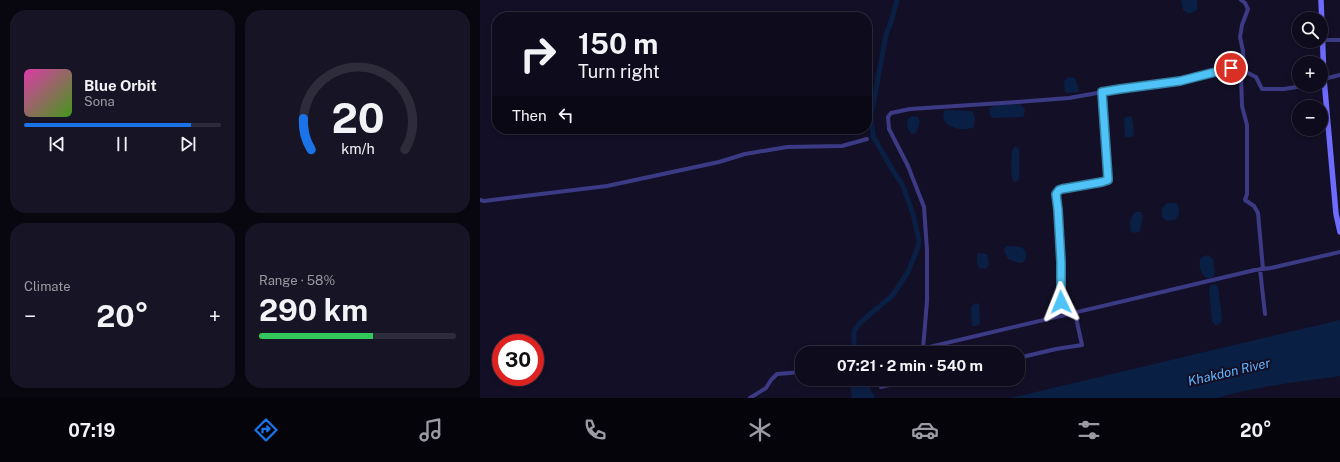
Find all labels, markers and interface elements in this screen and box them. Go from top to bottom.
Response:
map controls [1292,12,1328,136]
button: search [1292,12,1328,48]
text: 150 m [578,27,658,60]
icon: right [512,28,564,80]
pin [1214,51,1248,85]
button: + [1292,56,1328,92]
icon: arrive [1220,57,1242,79]
text: Turn right [578,61,660,82]
text: Blue Orbit [84,77,157,94]
text: 20 [331,92,384,141]
text: Sona [84,94,115,109]
button: − [1292,100,1328,136]
icon: left [555,104,577,126]
text: Then [512,107,547,124]
icon: previous [46,133,68,155]
icon: pause [111,133,133,155]
icon: next [177,133,199,155]
text: km/h [341,139,374,156]
text: Range · 58% [259,273,335,288]
text: Climate [24,279,71,294]
position arrow [1040,281,1082,323]
text: 290 km [259,292,368,328]
text: 20° [96,298,149,334]
text: − [24,303,36,329]
text: + [209,303,221,329]
speed limit sign: 30 [492,334,544,386]
water label: Khakdon River [1186,355,1272,389]
text: 07:21 · 2 min · 540 m [837,357,983,374]
icon: directions [252,416,280,444]
icon: music [417,416,445,444]
icon: phone [581,416,609,444]
icon: climate [746,416,774,444]
icon: car [911,416,939,444]
icon: filters [1075,416,1103,444]
text: 07:19 [68,420,115,441]
text: 20° [1240,420,1272,441]

